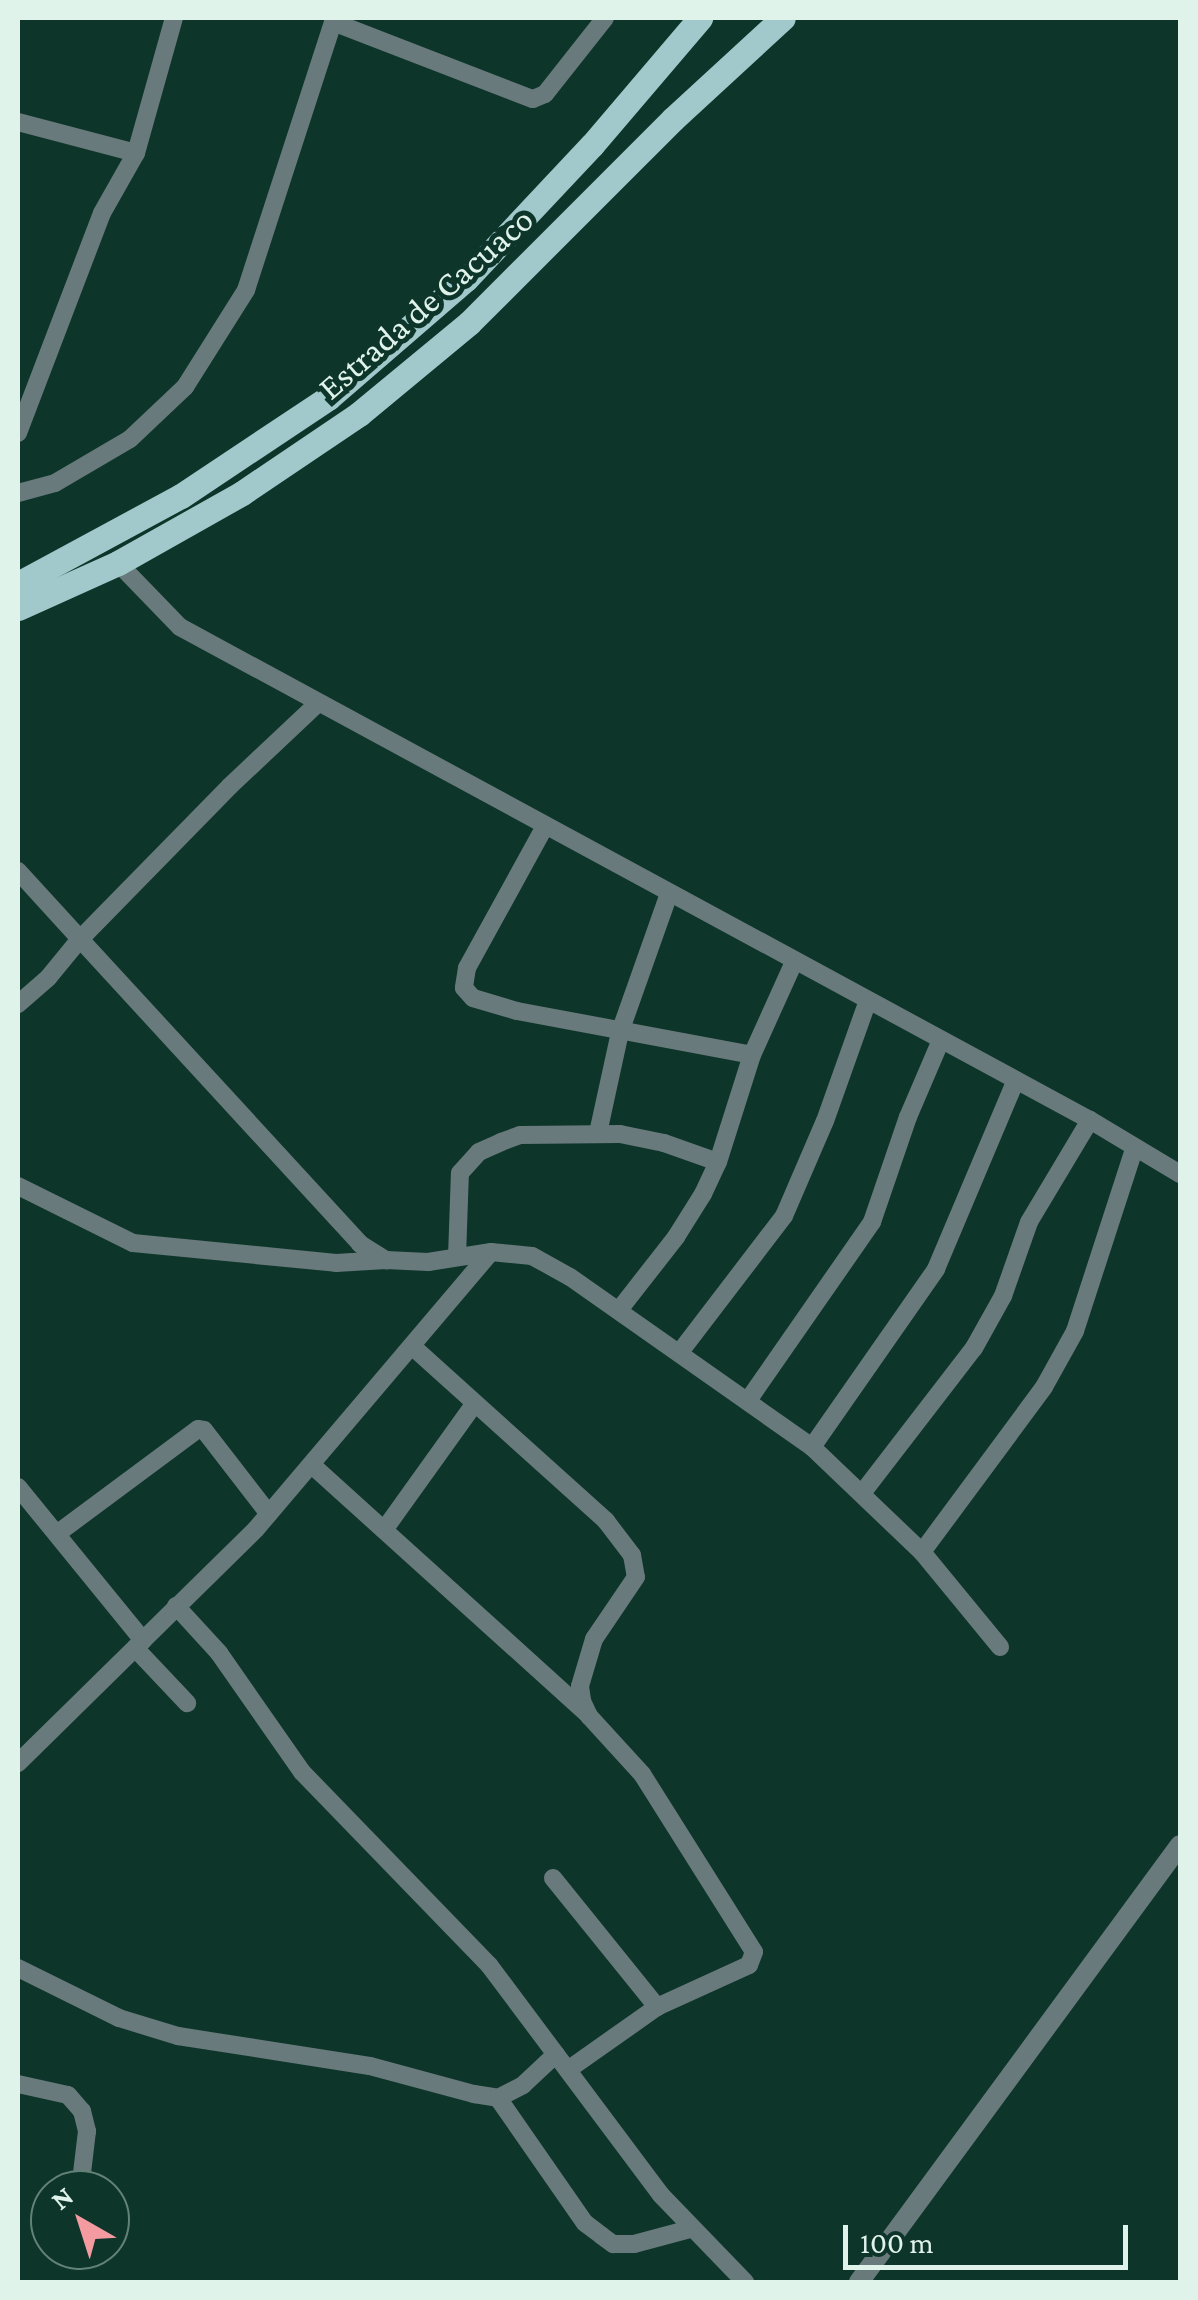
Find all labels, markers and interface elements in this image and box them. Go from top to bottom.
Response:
street label: Estrada de Cacuaco [310,199,542,409]
north arrow [30,2170,130,2270]
text: N [45,2180,79,2216]
scale bar [848,2205,1133,2267]
text: 100 m [860,2226,934,2259]

